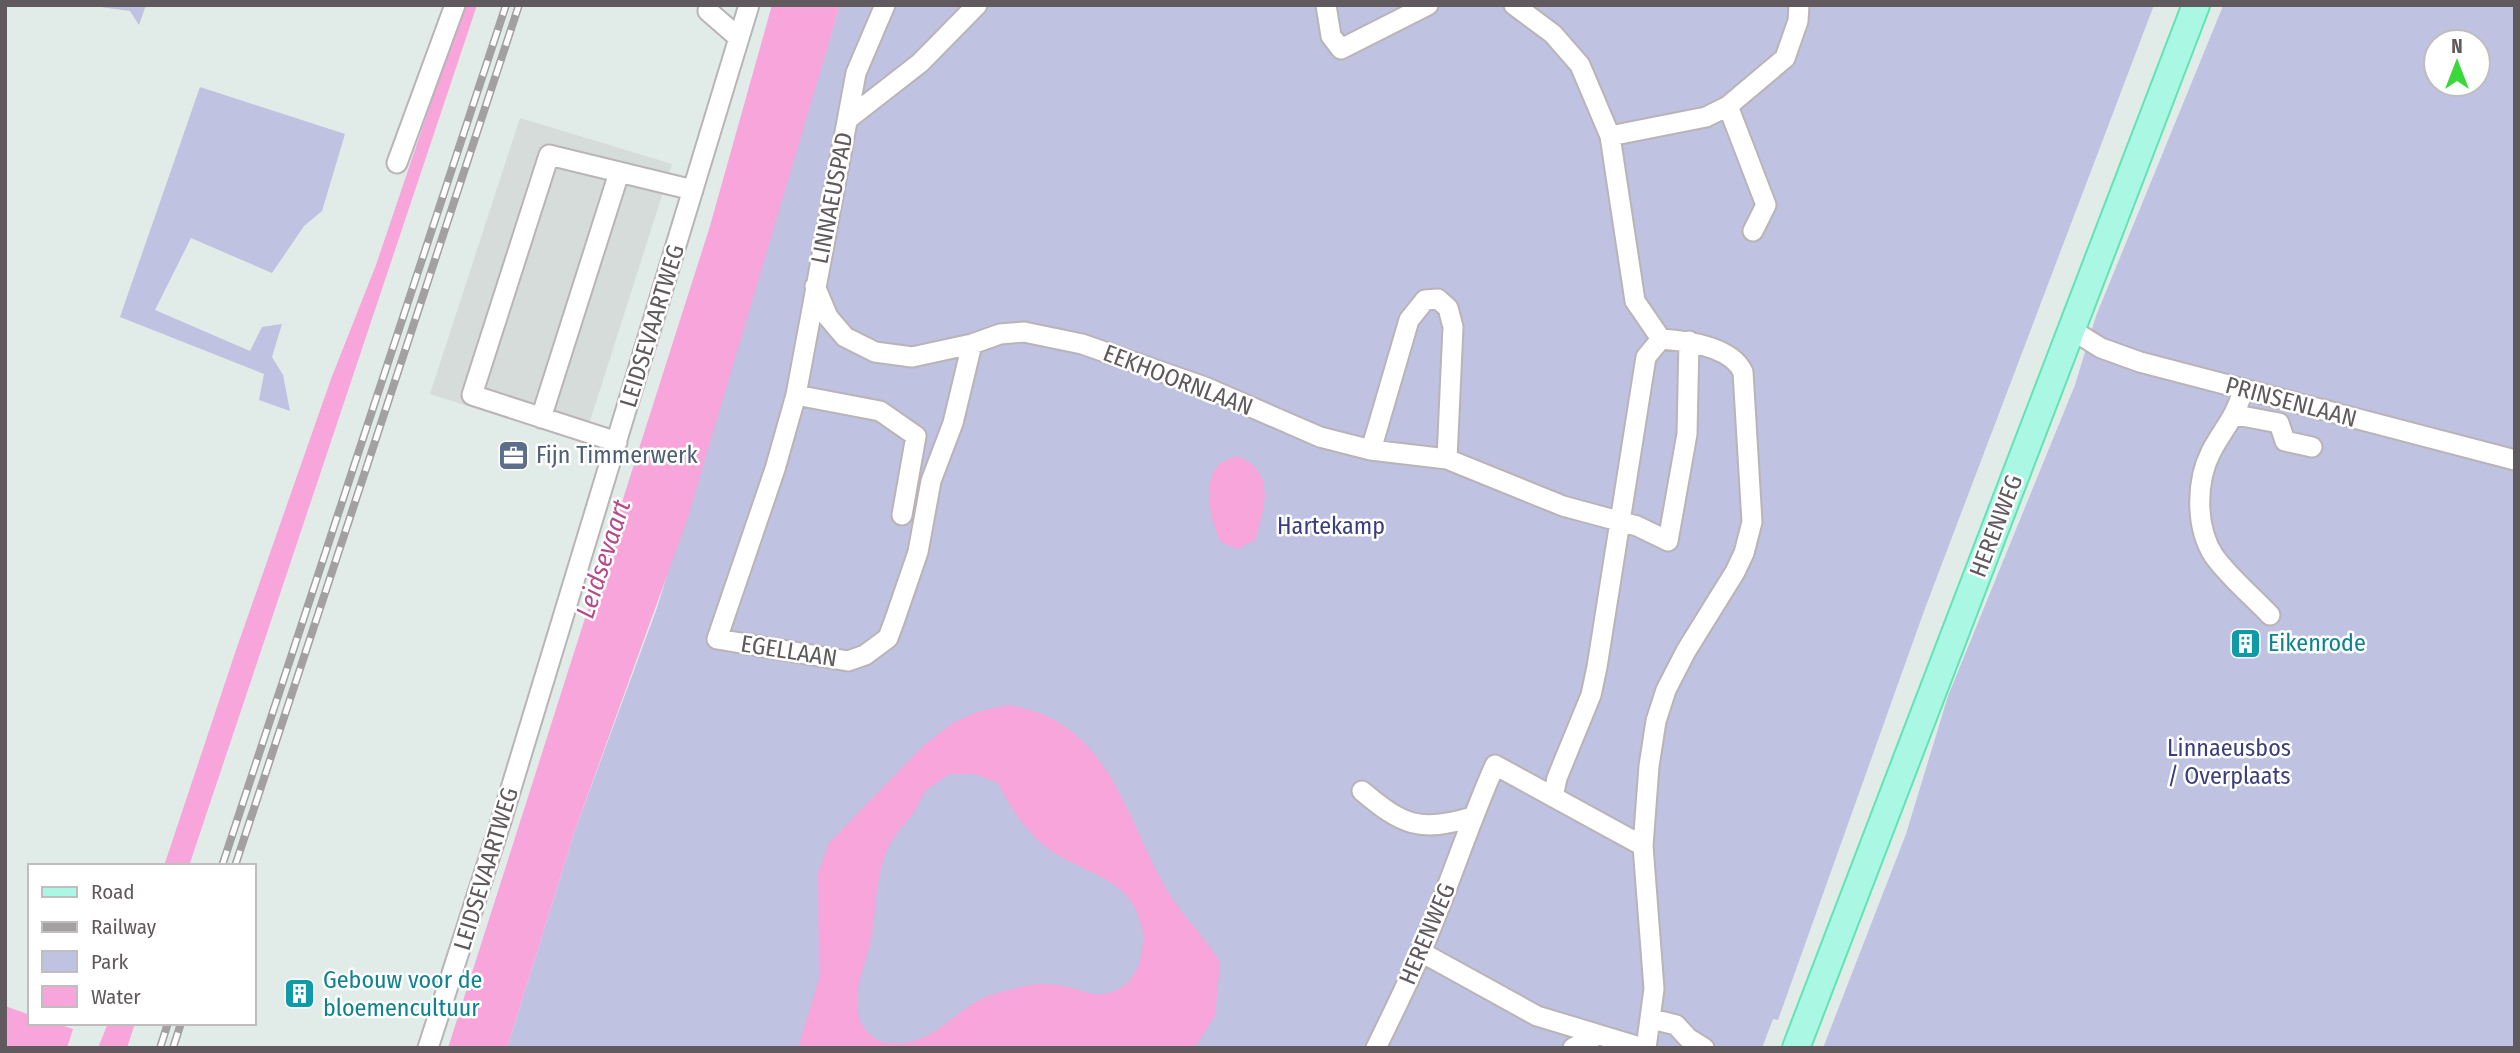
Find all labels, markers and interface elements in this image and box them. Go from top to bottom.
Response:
north arrow [2422,28,2492,98]
text: N [2451,35,2463,58]
street label: LINNAEUSPAD [806,130,858,266]
street label: LEIDSEVAARTWEG [614,241,690,411]
street label: EEKHOORNLAAN [1099,339,1257,421]
street label: PRINSENLAAN [2222,371,2360,433]
office icon: Fijn Timmerwerk [496,438,530,472]
place label: Fijn Timmerwerk [536,441,698,469]
street label: HERENWEG [1964,471,2028,581]
water label: Leidsevaart [570,496,637,622]
park label: Hartekamp [1277,512,1385,540]
building icon: Eikenrode [2228,626,2262,660]
place label: Eikenrode [2268,629,2366,657]
street label: EGELLAAN [739,630,839,672]
park label: Linnaeusbos / Overplaats [2167,734,2291,790]
street label: LEIDSEVAARTWEG [448,784,524,954]
legend [28,864,256,1025]
text: Road [91,879,135,905]
street label: HERENWEG [1393,879,1461,989]
text: Railway [91,914,157,940]
text: Park [91,949,129,975]
place label: Gebouw voor de bloemencultuur [323,966,482,1022]
building icon: Gebouw voor de bloemencultuur [283,977,317,1011]
text: Water [91,984,141,1010]

